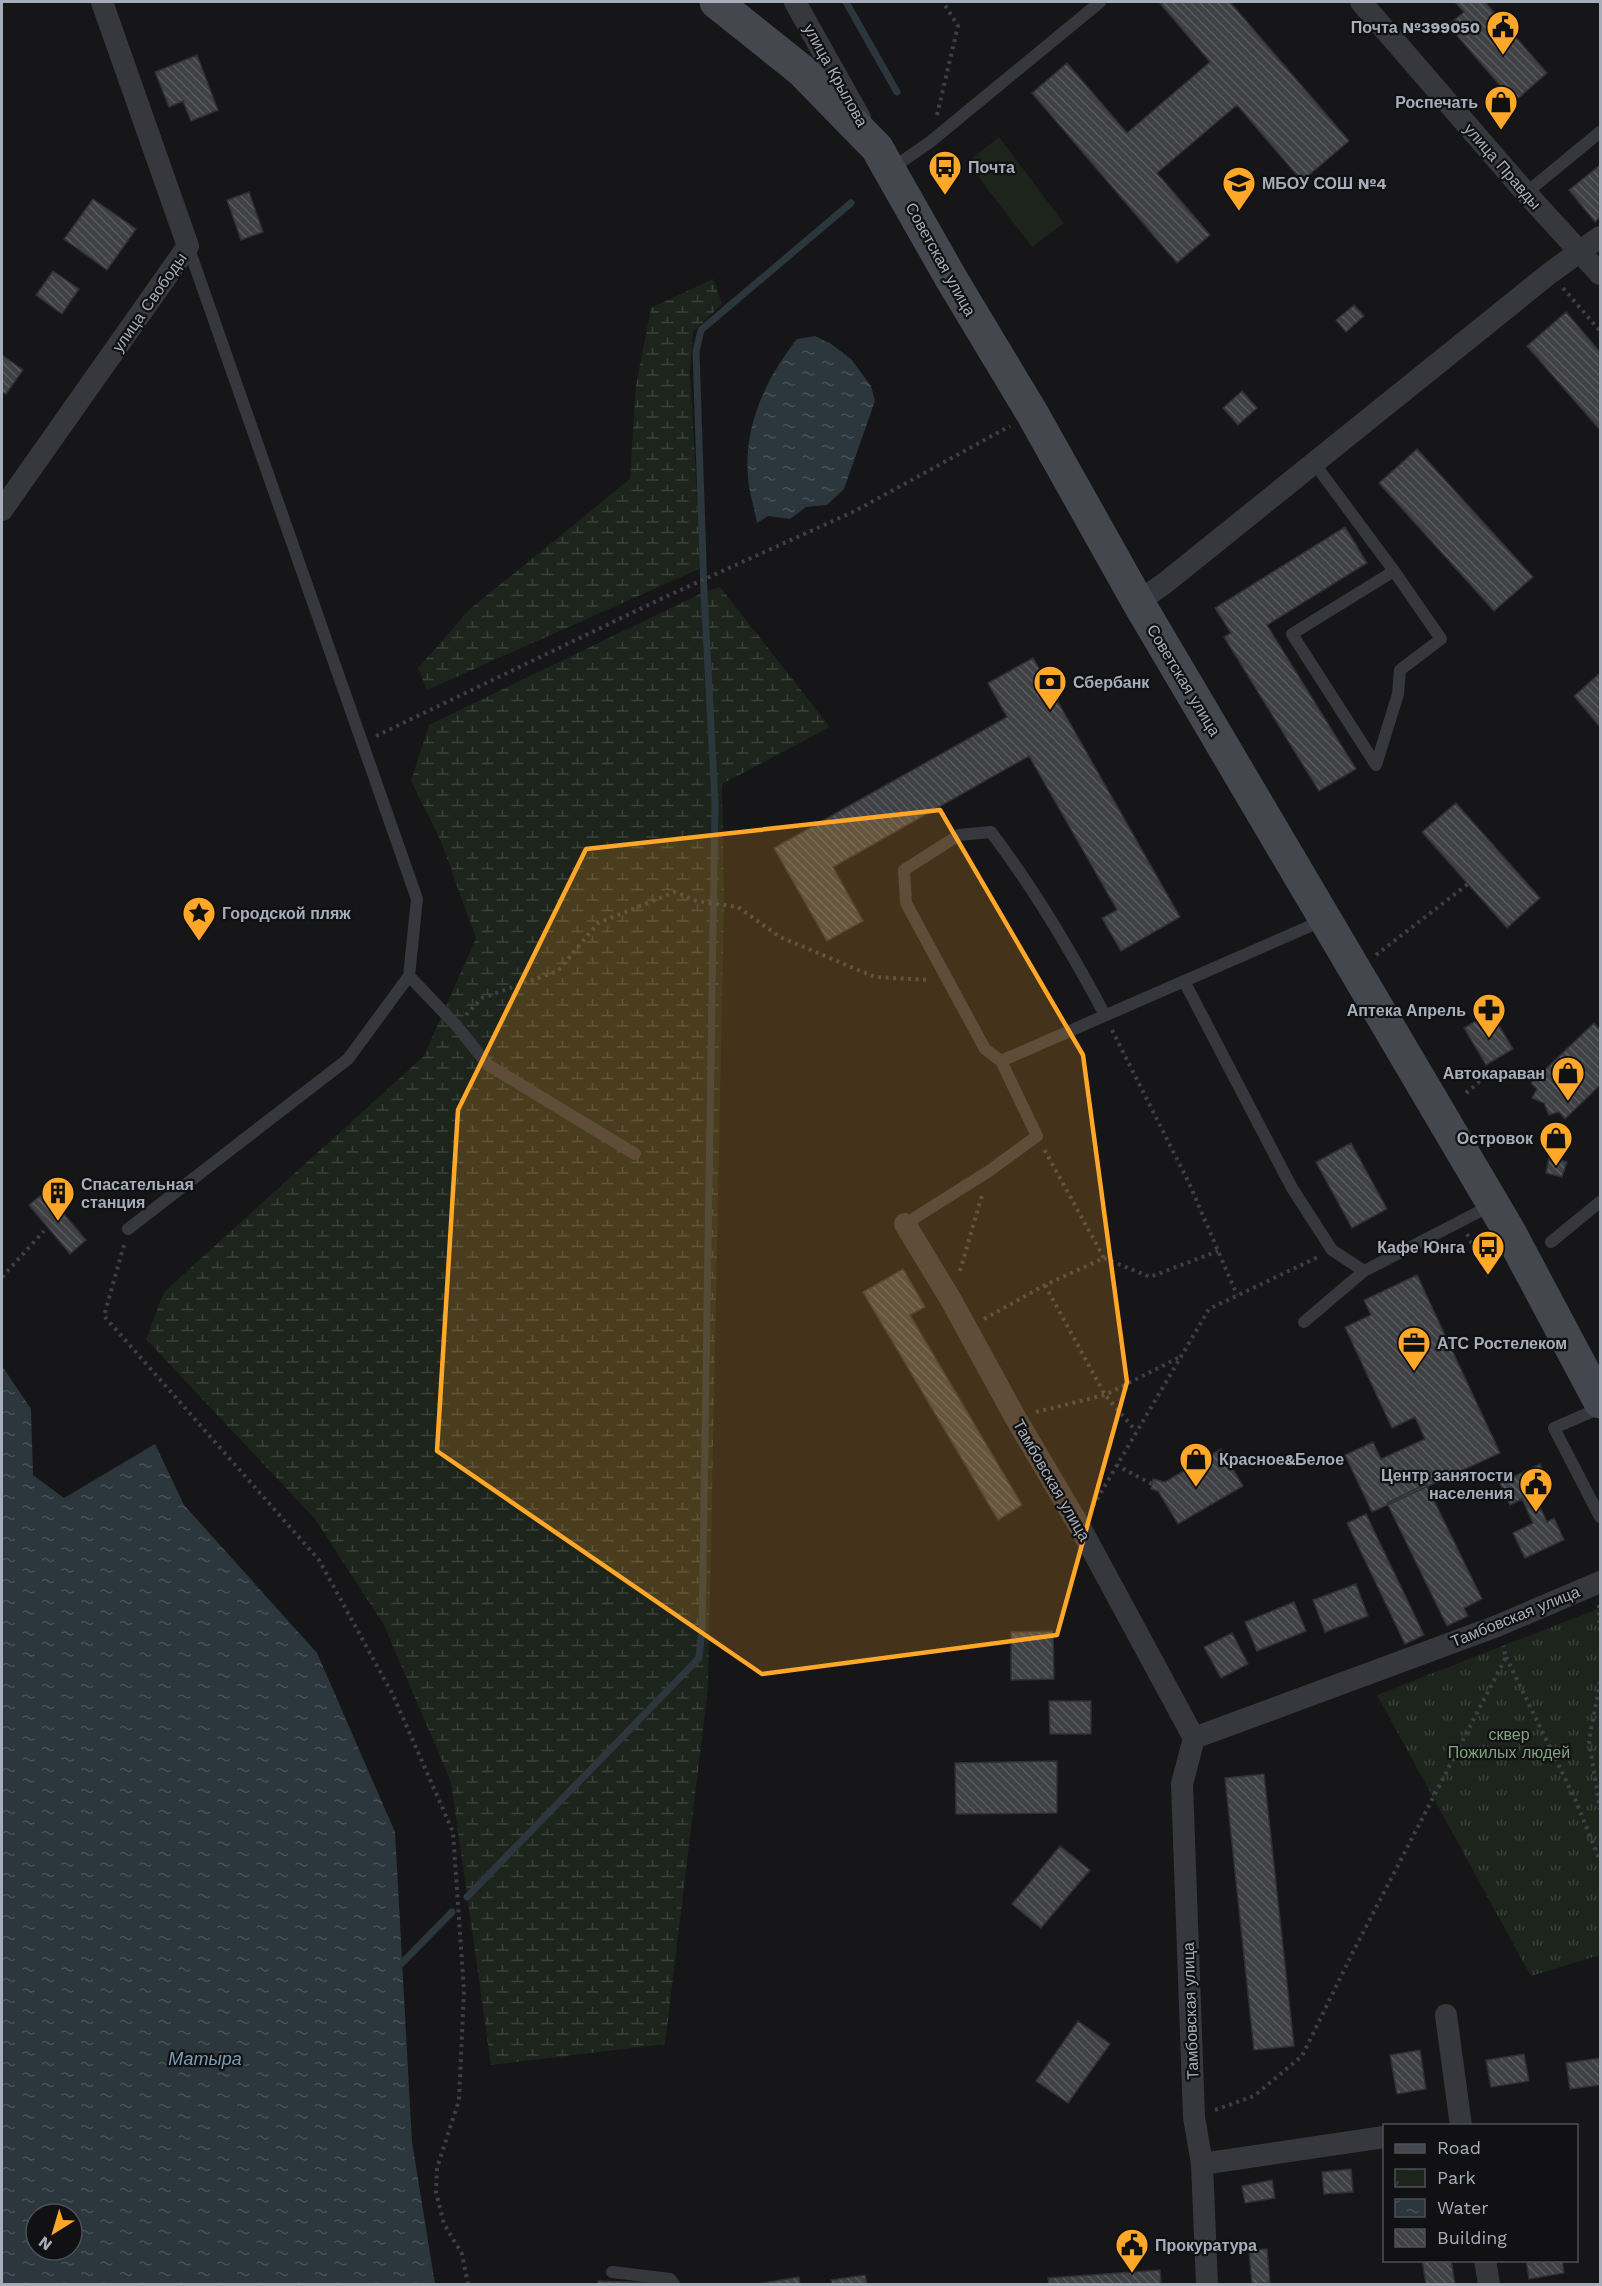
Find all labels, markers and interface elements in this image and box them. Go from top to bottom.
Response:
public building icon: Почта №399050 [1485,9,1521,56]
place label: Почта №399050 [1351,18,1480,37]
street label: улица Крылова [799,20,872,130]
shop icon: Роспечать [1483,84,1519,131]
place label: Роспечать [1395,93,1478,112]
street label: улица Правды [1460,119,1545,213]
bus stop icon: Почта [927,149,963,196]
place label: Почта [968,158,1015,177]
school or university icon: МБОУ СОШ №4 [1221,165,1257,212]
place label: МБОУ СОШ №4 [1262,174,1387,193]
street label: Советская улица [902,199,980,319]
street label: улица Свободы [108,249,191,356]
street label: Советская улица [1143,621,1224,740]
bank icon: Сбербанк [1032,664,1068,711]
place label: Сбербанк [1073,673,1150,692]
place icon: Городской пляж [181,895,217,942]
place label: Городской пляж [222,904,351,923]
pharmacy icon: Аптека Апрель [1471,992,1507,1039]
place label: Аптека Апрель [1347,1001,1466,1020]
shop icon: Автокараван [1550,1055,1586,1102]
place label: Автокараван [1443,1064,1545,1083]
shop icon: Островок [1538,1120,1574,1167]
place label: Островок [1457,1129,1534,1148]
building icon: Спасательная станция [40,1175,76,1222]
place label: Спасательная станция [81,1175,194,1212]
bus stop icon: Кафе Юнга [1470,1229,1506,1276]
place label: Кафе Юнга [1377,1238,1465,1257]
office icon: АТС Ростелеком [1396,1325,1432,1372]
place label: АТС Ростелеком [1437,1334,1567,1353]
street label: Тамбовская улица [1009,1416,1094,1545]
shop icon: Красное&Белое [1178,1441,1214,1488]
place label: Красное&Белое [1219,1450,1344,1469]
place label: Центр занятости населения [1381,1466,1513,1503]
public building icon: Центр занятости населения [1518,1466,1554,1513]
street label: Тамбовская улица [1448,1582,1583,1651]
park label: сквер Пожилых людей [1448,1725,1570,1762]
street label: Тамбовская улица [1179,1942,1202,2080]
water label: Матыра [168,2048,242,2069]
legend [1383,2124,1578,2262]
text: Road [1437,2137,1481,2158]
text: Park [1437,2167,1476,2188]
text: Water [1437,2197,1489,2218]
north arrow [24,2202,84,2262]
public building icon: Прокуратура [1114,2227,1150,2274]
text: Building [1437,2227,1507,2248]
text: N [35,2232,56,2255]
place label: Прокуратура [1155,2236,1257,2255]

